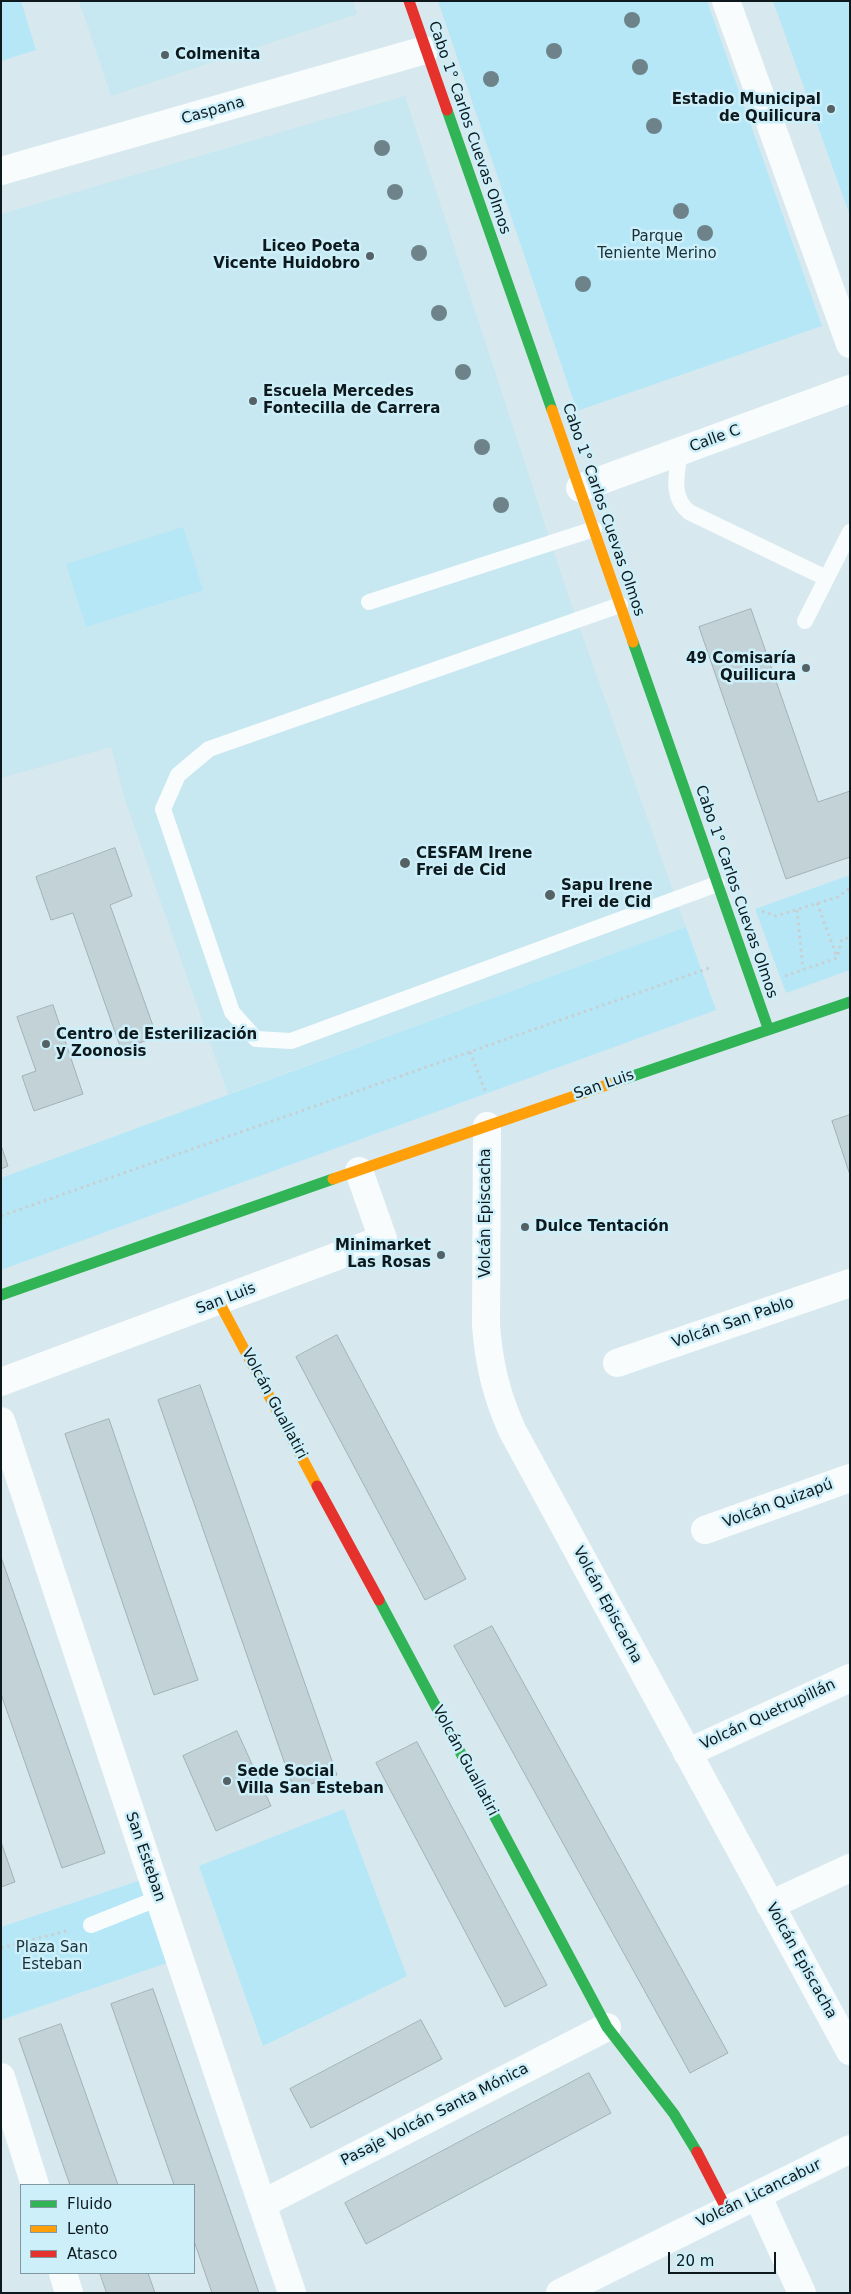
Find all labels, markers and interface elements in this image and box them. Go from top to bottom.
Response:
street label: Cabo 1° Carlos Cuevas Olmos [424,19,514,237]
place label: Colmenita [175,46,260,64]
marker: Colmenita [159,49,171,61]
place label: Estadio Municipal de Quilicura [672,91,821,126]
street label: Caspana [179,93,247,129]
marker: Estadio Municipal de Quilicura [825,103,837,115]
park label: Parque Teniente Merino [597,228,717,263]
place label: Liceo Poeta Vicente Huidobro [213,238,360,273]
marker: Liceo Poeta Vicente Huidobro [364,250,376,262]
place label: Escuela Mercedes Fontecilla de Carrera [263,383,440,418]
marker: Escuela Mercedes Fontecilla de Carrera [247,395,259,407]
street label: Cabo 1° Carlos Cuevas Olmos [558,401,648,619]
street label: Calle C [687,422,743,456]
place label: 49 Comisaría Quilicura [686,650,796,685]
marker: 49 Comisaría Quilicura [800,662,812,674]
street label: Cabo 1° Carlos Cuevas Olmos [691,783,781,1001]
place label: CESFAM Irene Frei de Cid [416,845,532,880]
marker: CESFAM Irene Frei de Cid [398,856,412,870]
place label: Sapu Irene Frei de Cid [561,877,653,912]
marker: Sapu Irene Frei de Cid [543,888,557,902]
place label: Centro de Esterilización y Zoonosis [56,1026,257,1061]
marker: Centro de Esterilización y Zoonosis [40,1038,52,1050]
street label: San Luis [571,1066,637,1104]
street label: Volcán Episcacha [477,1148,495,1278]
place label: Dulce Tentación [535,1218,669,1236]
marker: Dulce Tentación [519,1221,531,1233]
place label: Minimarket Las Rosas [335,1237,431,1272]
marker: Minimarket Las Rosas [435,1249,447,1261]
street label: San Luis [194,1279,258,1319]
street label: Volcán San Pablo [670,1294,796,1352]
street label: Volcán Guallatiri [237,1346,311,1462]
street label: Volcán Quizapú [721,1476,835,1532]
street label: Volcán Episcacha [569,1544,645,1666]
street label: Volcán Quetrupillán [698,1676,838,1754]
street label: Volcán Guallatiri [428,1703,502,1819]
place label: Sede Social Villa San Esteban [237,1763,384,1798]
marker: Sede Social Villa San Esteban [221,1775,233,1787]
street label: San Esteban [121,1810,169,1904]
street label: Volcán Episcacha [762,1900,840,2022]
park label: Plaza San Esteban [16,1939,88,1974]
street label: Pasaje Volcán Santa Mónica [338,2060,532,2170]
street label: Volcán Licancabur [694,2156,824,2232]
legend [20,2184,195,2274]
text: Fluido [67,2195,112,2213]
text: Lento [67,2220,109,2238]
scale bar [671,2242,778,2274]
text: Atasco [67,2245,117,2263]
text: 20 m [676,2252,714,2270]

